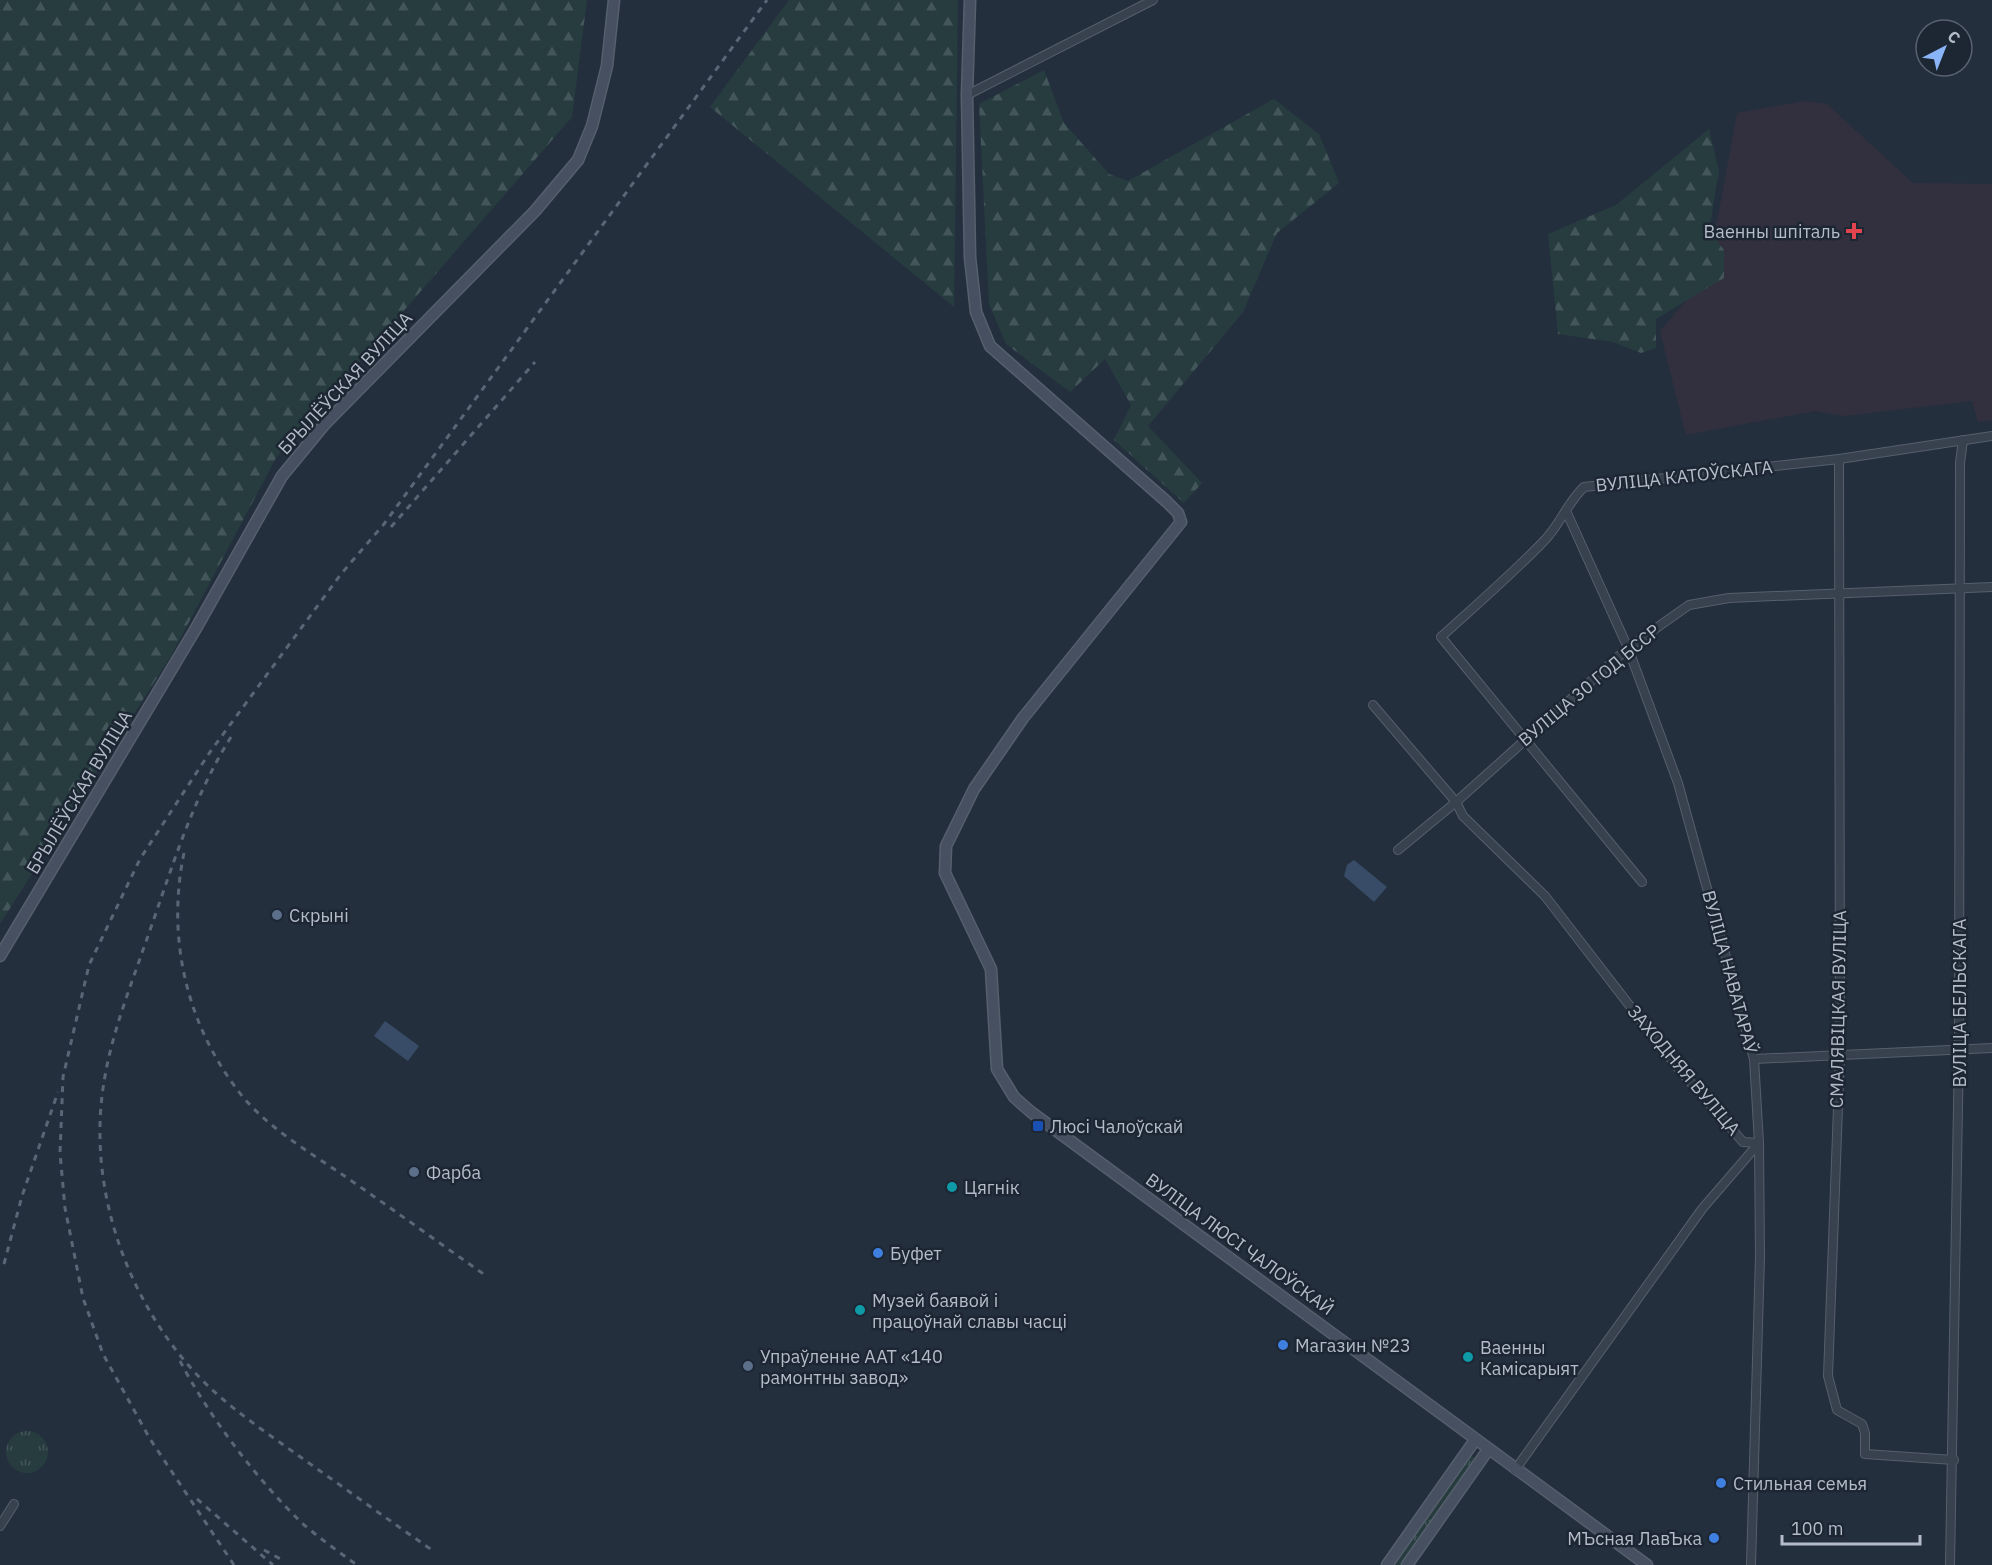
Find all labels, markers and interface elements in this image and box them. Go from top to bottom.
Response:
north arrow [1914,18,1974,78]
text: С [1943,26,1965,48]
place label: Ваенны шпіталь [1704,220,1840,243]
marker: Ваенны шпіталь [1845,222,1863,240]
street label: БРЫЛЁЎСКАЯ ВУЛІЦА [273,307,417,459]
street label: ВУЛІЦА КАТОЎСКАГА [1594,455,1774,497]
street label: ВУЛІЦА 30 ГОД БССР [1513,619,1665,751]
street label: БРЫЛЁЎСКАЯ ВУЛІЦА [21,706,137,878]
street label: ВУЛІЦА НАВАТАРАЎ [1697,888,1763,1057]
place label: Скрыні [289,904,349,927]
marker: Скрыні [270,908,284,922]
street label: СМАЛЯВІЦКАЯ ВУЛІЦА [1825,909,1851,1108]
street label: ВУЛІЦА БЕЛЬСКАГА [1948,918,1971,1087]
street label: ЗАХОДНЯЯ ВУЛІЦА [1623,1000,1746,1140]
place label: Люсі Чалоўскай [1050,1115,1183,1138]
marker: Люсі Чалоўскай [1031,1119,1045,1133]
place label: Фарба [426,1161,481,1184]
marker: Фарба [407,1165,421,1179]
street label: ВУЛІЦА ЛЮСІ ЧАЛОЎСКАЙ [1141,1168,1339,1320]
place label: Цягнік [964,1176,1020,1199]
marker: Цягнік [945,1180,959,1194]
place label: Буфет [890,1242,942,1265]
marker: Буфет [871,1246,885,1260]
place label: Музей баявой і працоўнай славы часці [872,1289,1067,1333]
marker: Музей баявой і працоўнай славы часці [853,1303,867,1317]
place label: Магазин №23 [1295,1334,1411,1357]
place label: Ваенны Камісарыят [1480,1336,1579,1380]
marker: Магазин №23 [1276,1338,1290,1352]
place label: Упраўленне ААТ «140 рамонтны завод» [760,1345,943,1389]
marker: Ваенны Камісарыят [1461,1350,1475,1364]
marker: Упраўленне ААТ «140 рамонтны завод» [741,1359,755,1373]
place label: Стильная семья [1733,1472,1867,1495]
marker: Стильная семья [1714,1476,1728,1490]
scale bar [1782,1508,1920,1546]
text: 100 m [1791,1517,1843,1540]
place label: МЪсная ЛавЪка [1567,1527,1702,1550]
marker: МЪсная ЛавЪка [1707,1531,1721,1545]

